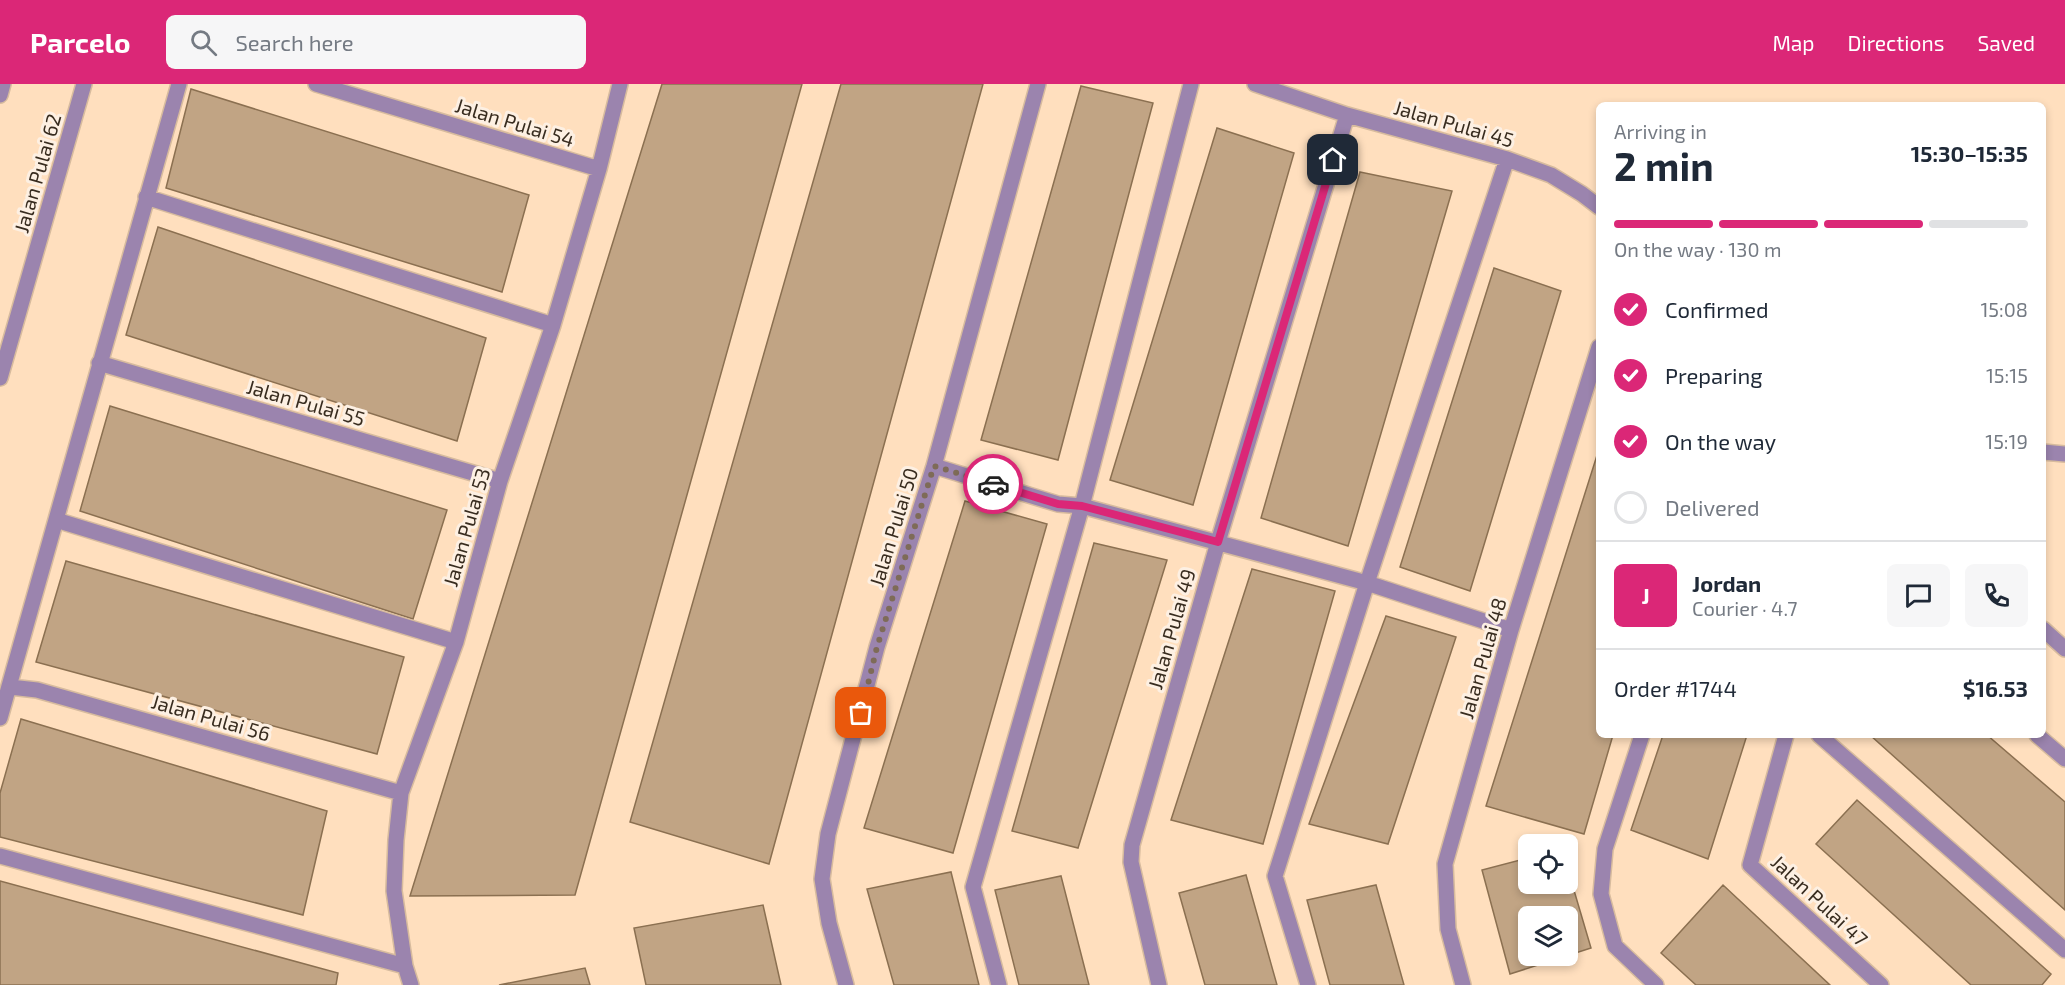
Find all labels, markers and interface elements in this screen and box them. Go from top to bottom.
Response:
search box [166,15,586,69]
text: Parcelo [30,25,130,59]
icon: search [187,26,220,59]
text: Search here [235,29,354,55]
text: Map [1772,30,1815,55]
text: Directions [1848,30,1944,55]
text: Saved [1977,30,2035,55]
street label: Jalan Pulai 54 [453,92,577,152]
street label: Jalan Pulai 45 [1391,94,1517,152]
street label: Jalan Pulai 62 [9,111,65,235]
text: Arriving in [1614,119,1707,143]
pin [1307,134,1358,185]
text: 15:30–15:35 [1911,140,2028,166]
text: 2 min [1614,142,1714,189]
icon: home [1316,143,1349,176]
text: On the way · 130 m [1614,237,1781,261]
icon: check [1614,293,1647,326]
text: Confirmed [1665,296,1769,322]
text: 15:08 [1980,297,2028,321]
icon: check [1614,359,1647,392]
text: Preparing [1665,362,1763,388]
text: 15:15 [1986,363,2028,387]
street label: Jalan Pulai 55 [244,374,368,430]
icon: check [1614,425,1647,458]
text: On the way [1665,428,1776,454]
text: 15:19 [1985,429,2028,453]
courier [963,454,1023,514]
street label: Jalan Pulai 53 [438,465,494,589]
street label: Jalan Pulai 50 [864,465,922,589]
icon: car [977,468,1010,501]
text: Delivered [1665,494,1760,520]
button: chat [1887,564,1950,627]
button: phone [1965,564,2028,627]
street label: Jalan Pulai 49 [1142,566,1200,692]
text: Jordan [1692,570,1761,596]
text: J [1641,582,1650,608]
street label: Jalan Pulai 48 [1453,595,1511,721]
text: Courier · 4.7 [1692,596,1798,620]
text: Order #1744 [1614,675,1737,701]
text: $16.53 [1963,675,2028,701]
pin [835,687,886,738]
street label: Jalan Pulai 56 [149,689,273,745]
icon: bag [844,696,877,729]
map controls [1518,834,1578,966]
button: locate [1518,834,1578,894]
street label: Jalan Pulai 47 [1767,849,1873,951]
button: layers [1518,906,1578,966]

